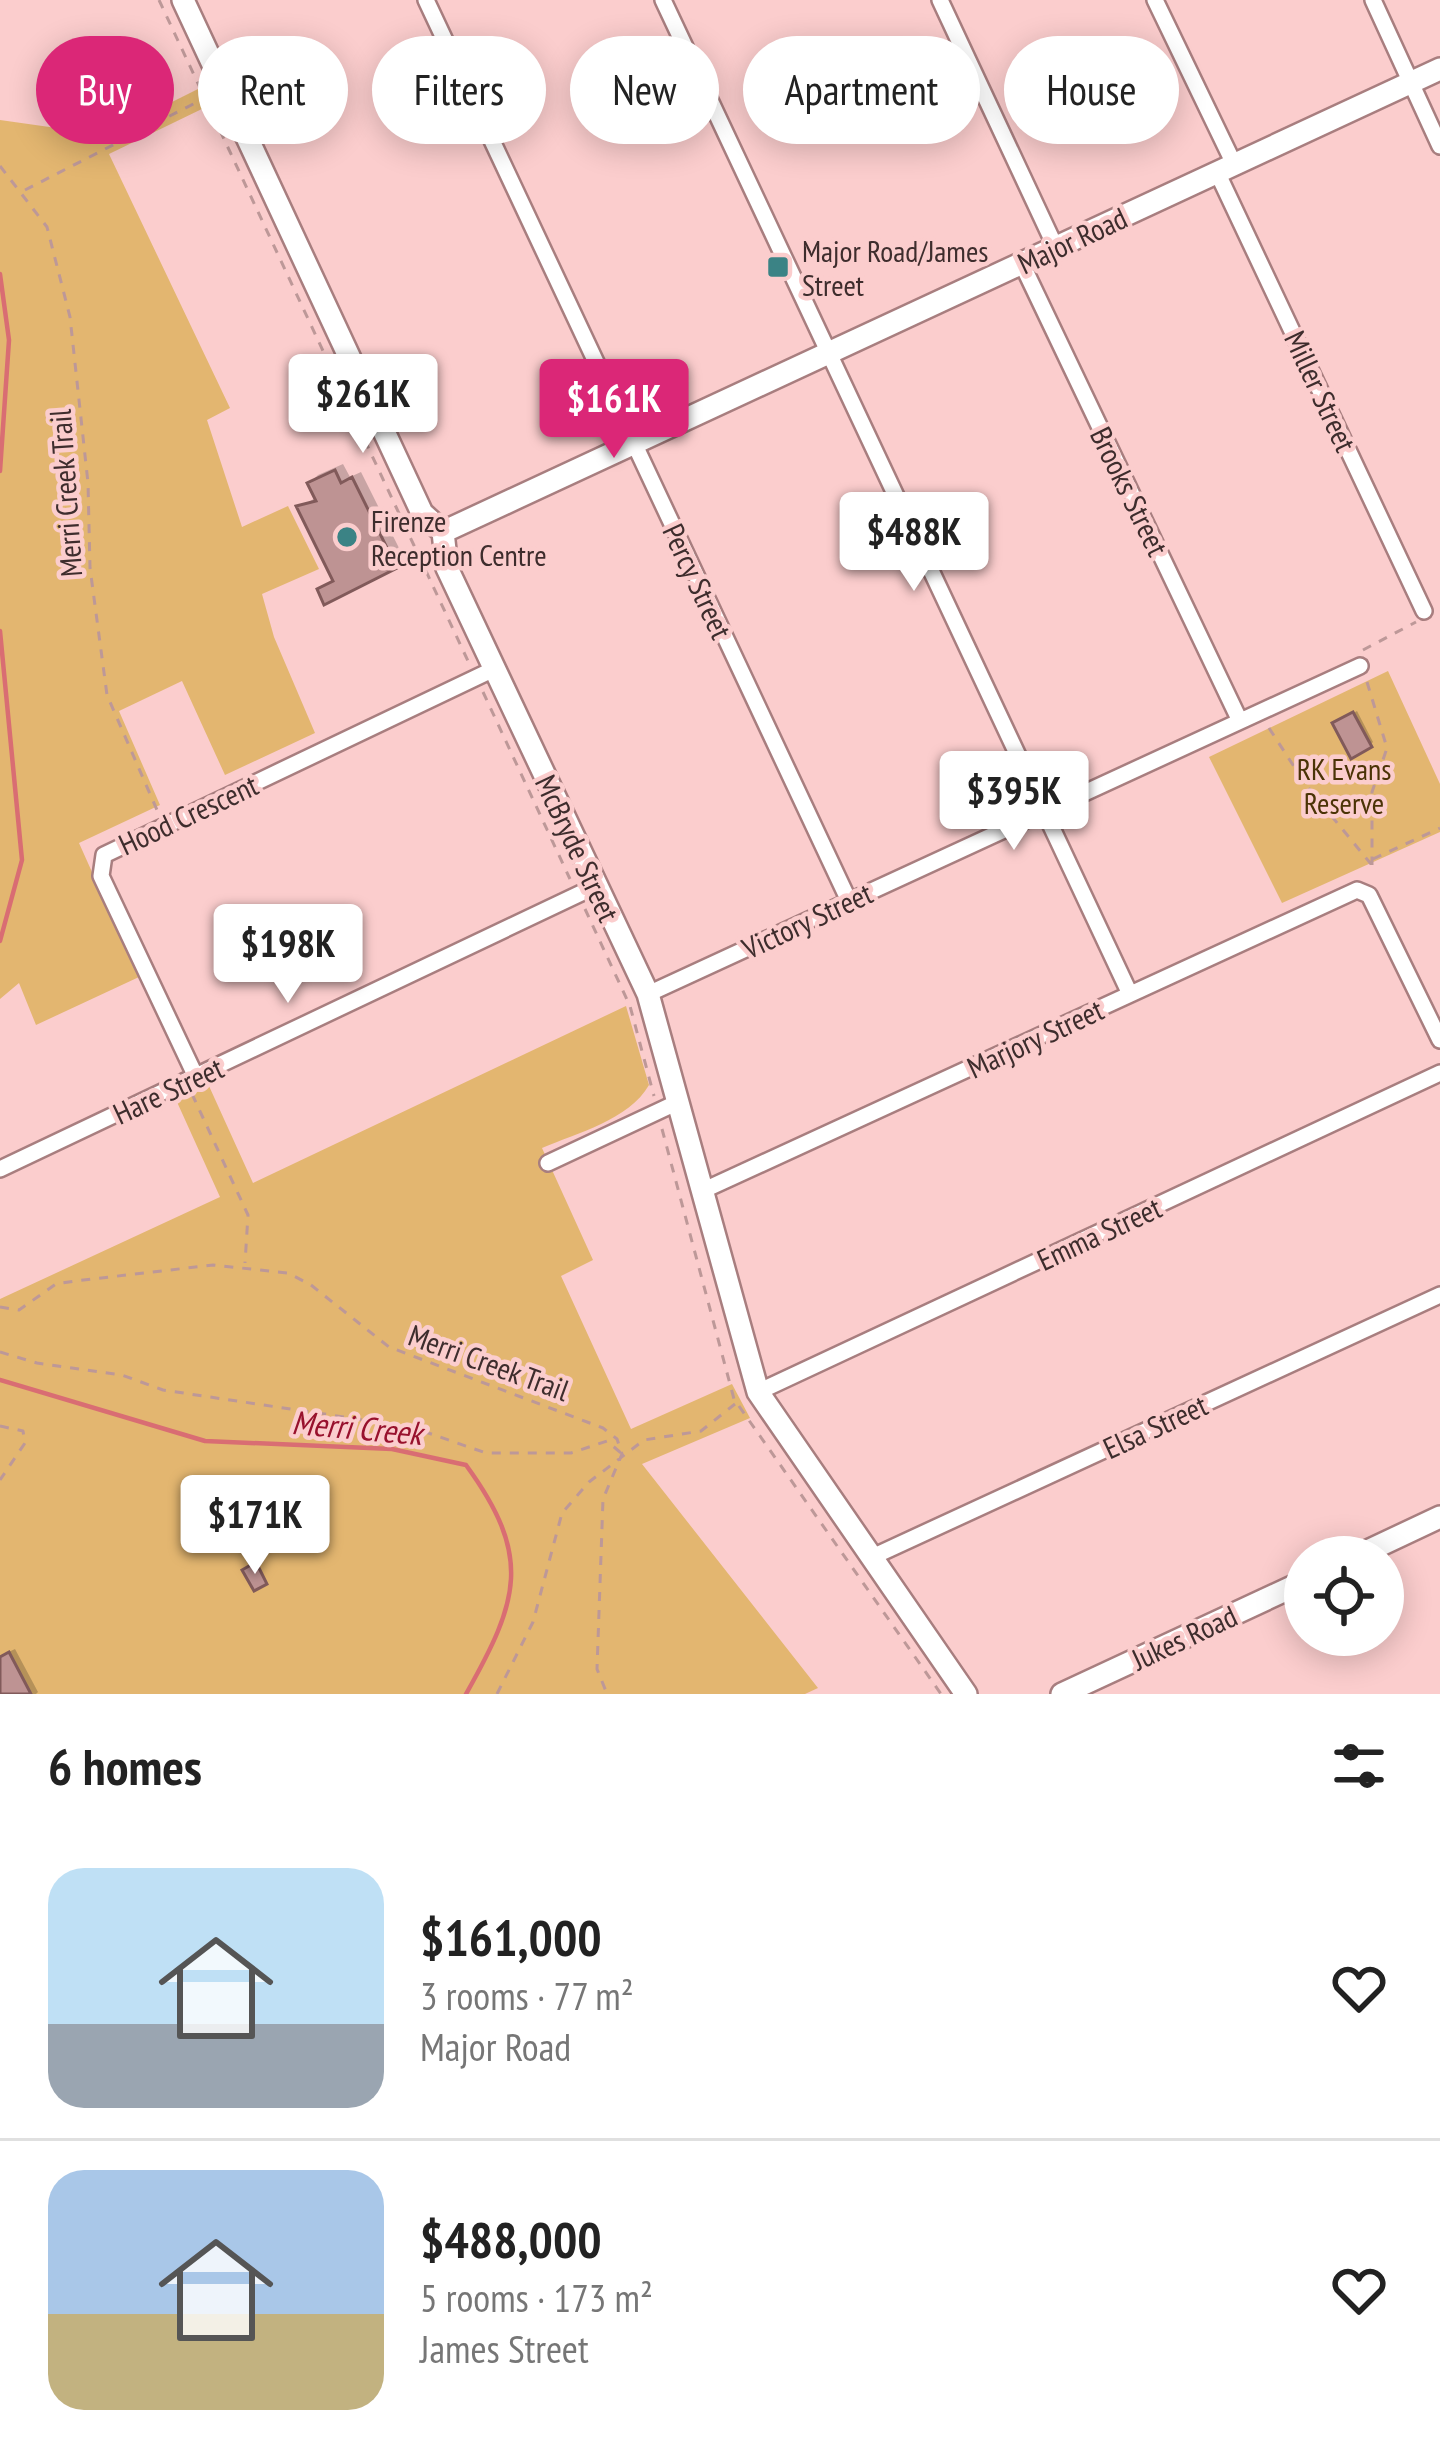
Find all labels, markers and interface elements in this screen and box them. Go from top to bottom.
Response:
chip: Buy [36,36,174,144]
chip: Rent [198,36,348,144]
chip: Filters [372,36,546,144]
chip: New [570,36,719,144]
chip: Apartment [743,36,980,144]
chip: House [1004,36,1179,144]
street label: Major Road [1011,198,1133,282]
place label: Major Road/James Street [802,231,988,304]
marker: Major Road/James Street [765,254,791,280]
street label: Miller Street [1276,324,1366,458]
pin: $261K [279,354,447,456]
pin: $161K [530,359,698,461]
text: $261K [316,367,410,418]
text: $161K [567,372,661,423]
street label: Merri Creek Trail [40,408,90,578]
street label: Brooks Street [1082,420,1178,562]
pin: $488K [830,492,998,594]
place label: Firenze Reception Centre [371,501,547,574]
text: $488K [867,505,961,556]
street label: Percy Street [654,517,742,645]
marker: Firenze Reception Centre [334,524,360,550]
park label: RK Evans Reserve [1297,749,1391,822]
pin: $395K [930,751,1098,853]
street label: Hood Crescent [112,764,265,863]
text: $395K [967,764,1061,815]
street label: McBryde Street [527,768,629,928]
street label: Victory Street [735,873,879,967]
pin: $198K [204,904,372,1006]
text: $198K [241,917,335,968]
street label: Marjory Street [961,989,1110,1086]
street label: Hare Street [107,1047,230,1132]
street label: Emma Street [1031,1187,1168,1279]
street label: Merri Creek Trail [403,1315,575,1409]
street label: Elsa Street [1097,1385,1214,1467]
water label: Merri Creek [290,1400,428,1454]
pin: $171K [171,1475,339,1577]
text: $171K [208,1488,302,1539]
map controls [1284,1536,1404,1656]
button: locate [1284,1536,1404,1656]
street label: Jukes Road [1124,1596,1243,1679]
text: 6 homes [48,1733,202,1799]
icon: filters [1326,1733,1392,1799]
text: $161,000 [420,1904,602,1970]
icon: home [144,1916,288,2060]
icon: heart [1326,1955,1392,2021]
text: 3 rooms · 77 m² [420,1970,634,2021]
text: Major Road [420,2021,571,2072]
text: $488,000 [420,2206,602,2272]
icon: home [144,2218,288,2362]
icon: heart [1326,2257,1392,2323]
text: 5 rooms · 173 m² [420,2272,653,2323]
text: James Street [420,2323,589,2374]

